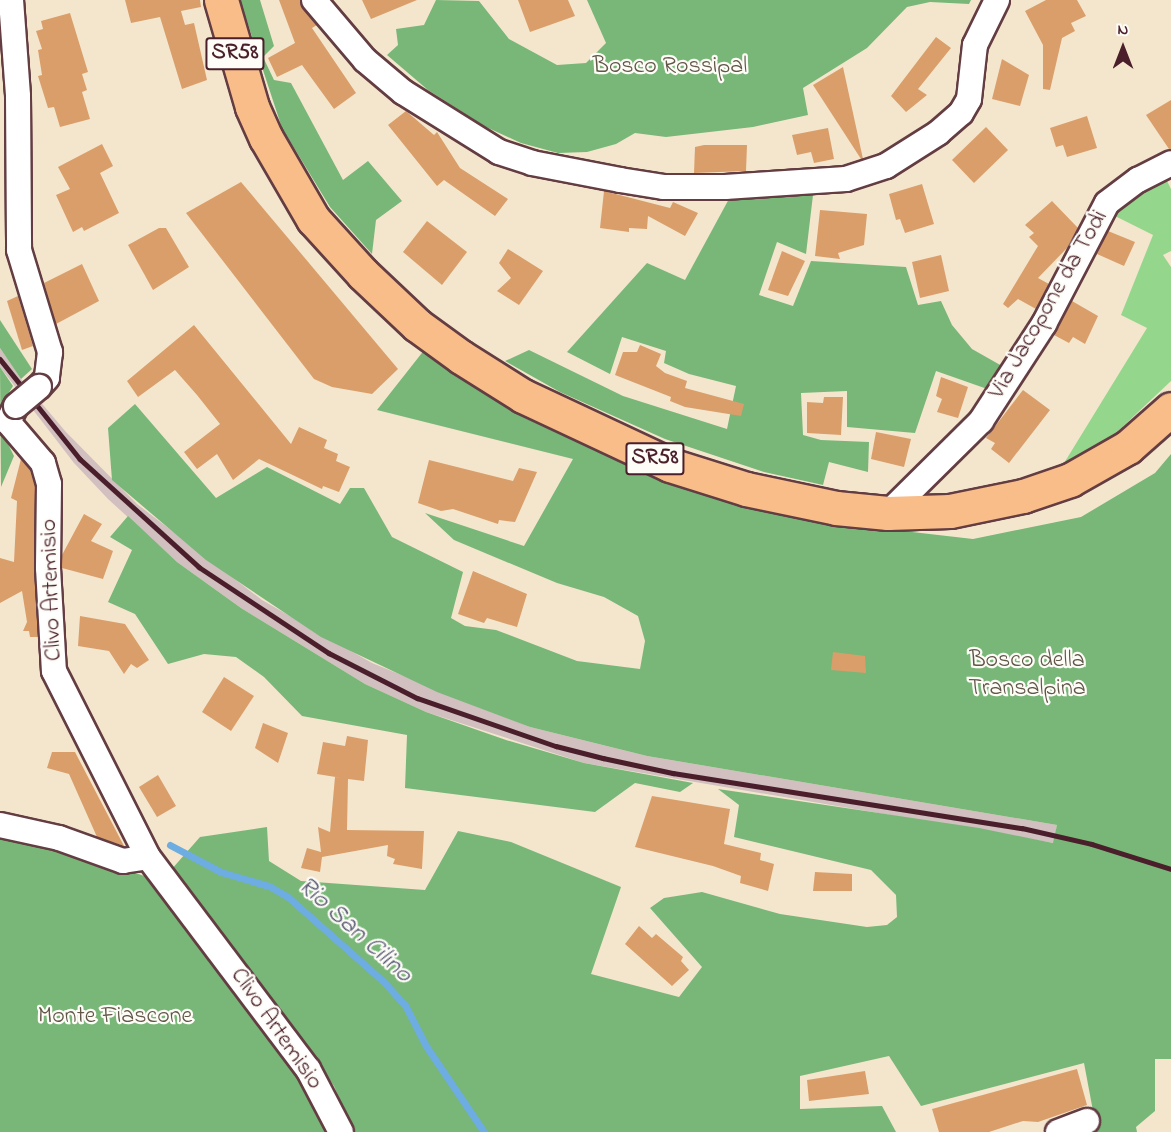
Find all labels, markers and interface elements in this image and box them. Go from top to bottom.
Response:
north arrow [1093,18,1153,78]
text: N [1118,18,1128,42]
road number: SR58 [205,35,265,73]
park label: Bosco Rossipal [593,53,747,81]
street label: Via Jacopone da Todi [983,205,1115,405]
road number: SR58 [625,440,685,478]
street label: Clivo Artemisio [35,518,69,662]
park label: Bosco della Transalpina [968,647,1086,703]
water label: Rio San Cilino [290,871,418,991]
street label: Clivo Artemisio [223,962,329,1096]
park label: Monte Fiascone [38,1003,192,1031]

